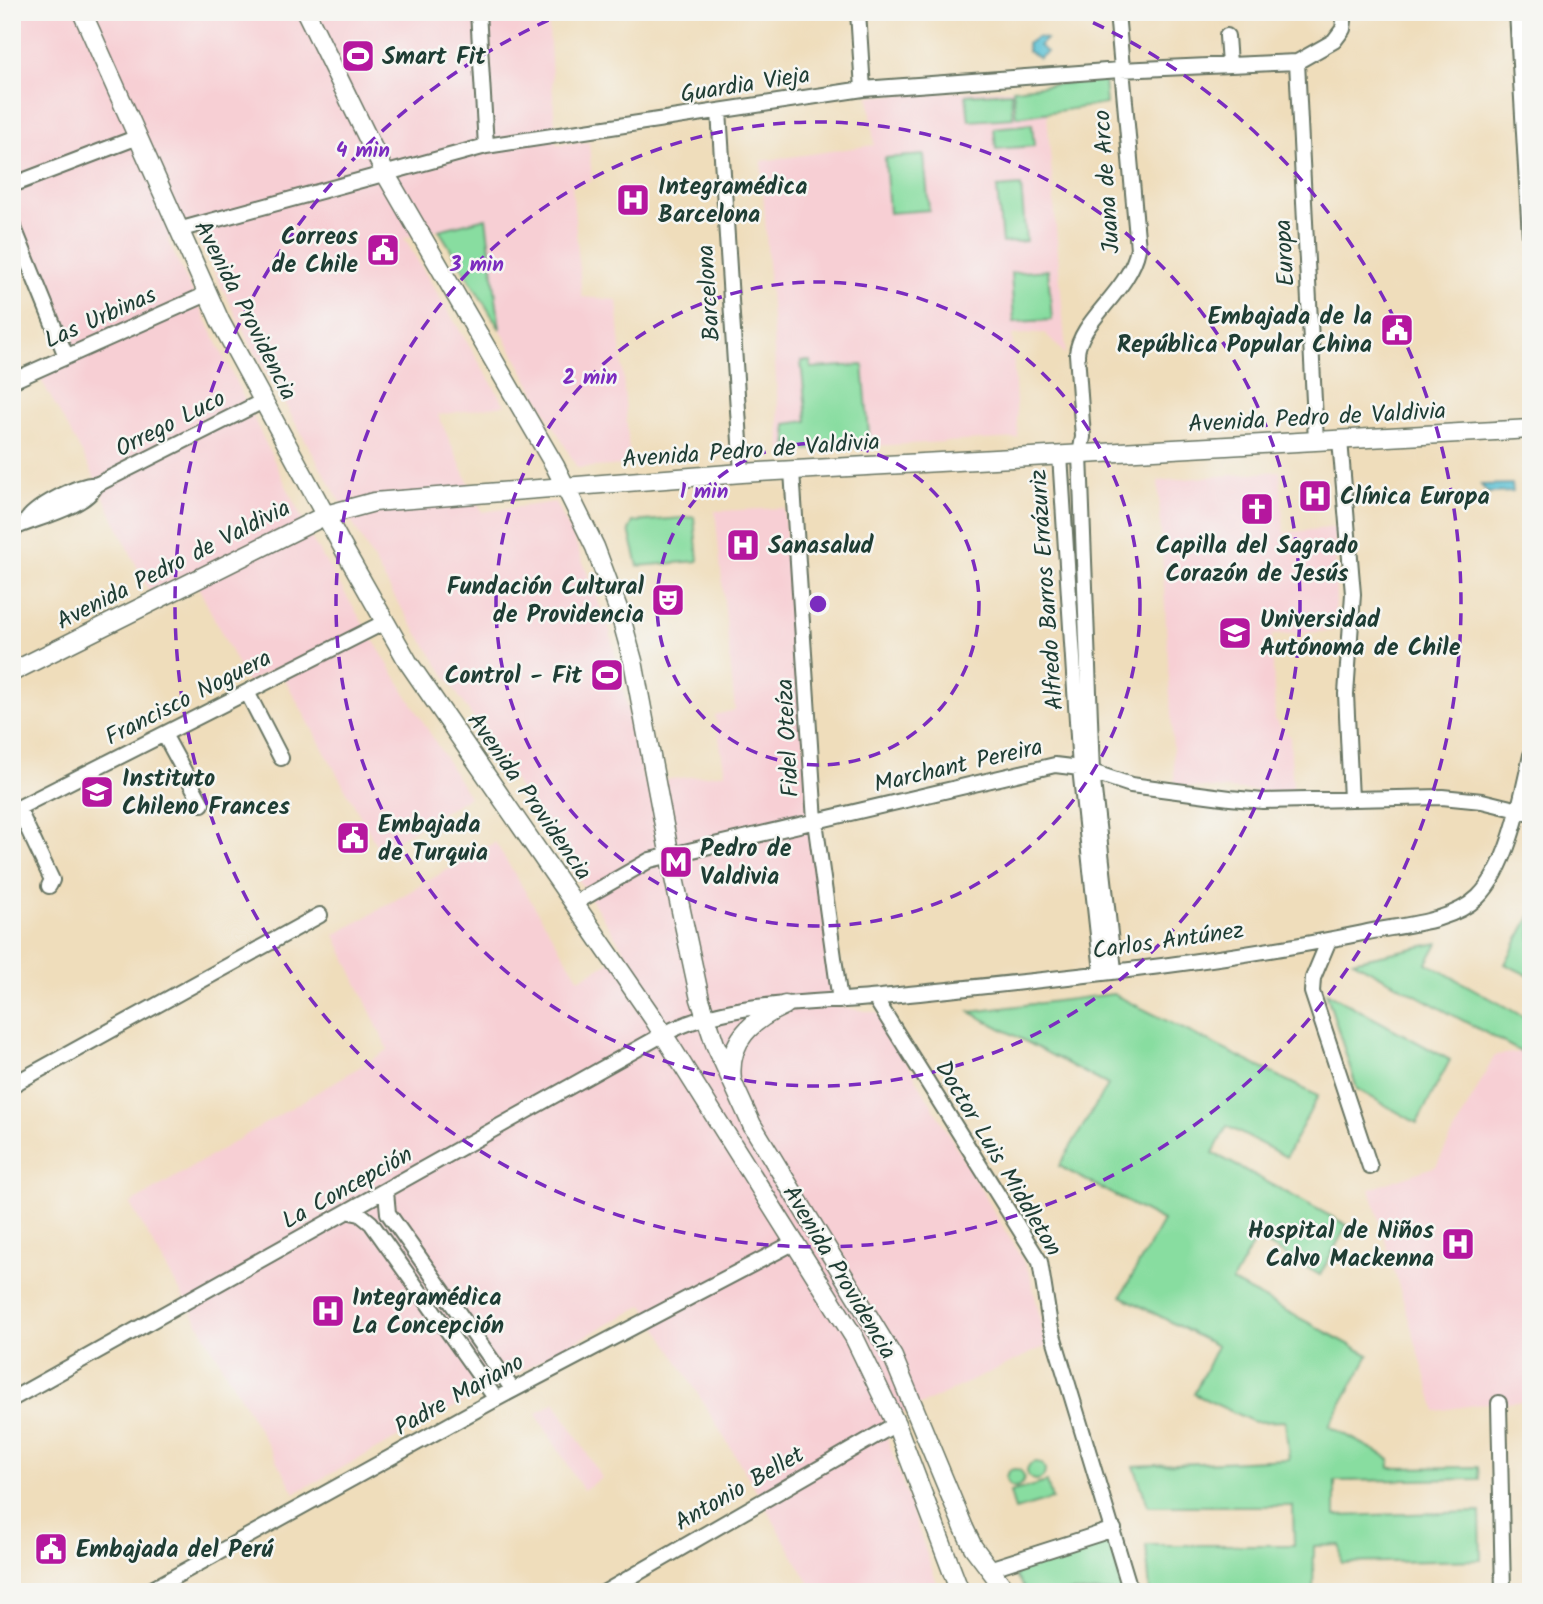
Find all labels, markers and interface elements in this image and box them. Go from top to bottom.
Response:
sports icon: Smart Fit [339,37,377,75]
place label: Smart Fit [382,38,487,77]
street label: Guardia Vieja [678,56,813,115]
street label: Juana de Arco [1083,108,1132,255]
text: 4 min [336,135,390,168]
place label: Integramédica Barcelona [658,168,807,235]
hospital icon: Integramédica Barcelona [614,181,652,219]
street label: Avenida Providencia [182,214,307,408]
place label: Correos de Chile [271,218,358,285]
street label: Europa [1264,218,1307,287]
public building icon: Correos de Chile [364,231,402,269]
street label: Barcelona [687,243,732,343]
text: 3 min [449,249,504,282]
street label: Las Urbinas [38,276,163,360]
place label: Embajada de la República Popular China [1117,298,1372,365]
public building icon: Embajada de la República Popular China [1378,311,1416,349]
text: 2 min [563,362,617,395]
street label: Orrego Luco [109,380,233,469]
street label: Avenida Pedro de Valdivia [1187,392,1447,445]
street label: Avenida Pedro de Valdivia [621,423,881,480]
street label: Alfredo Barros Errázuriz [1020,468,1075,712]
text: 1 min [680,476,728,509]
hospital icon: Clínica Europa [1296,477,1334,515]
place label: Clínica Europa [1340,478,1490,517]
street label: Avenida Pedro de Valdivia [50,489,298,641]
church icon: Capilla del Sagrado Corazón de Jesús [1238,490,1276,528]
hospital icon: Sanasalud [724,526,762,564]
place label: Sanasalud [768,527,875,566]
place label: Capilla del Sagrado Corazón de Jesús [1156,527,1358,594]
place label: Fundación Cultural de Providencia [447,568,645,635]
theatre icon: Fundación Cultural de Providencia [649,581,687,619]
centre of rings [806,592,830,616]
place label: Universidad Autónoma de Chile [1260,601,1461,668]
school or university icon: Universidad Autónoma de Chile [1216,614,1254,652]
street label: Francisco Noguera [99,640,279,757]
sports icon: Control - Fit [588,656,626,694]
place label: Control - Fit [445,657,583,696]
street label: Fidel Oteíza [766,678,811,798]
street label: Avenida Providencia [456,705,601,889]
street label: Marchant Pereira [870,728,1047,805]
place label: Instituto Chileno Frances [122,760,290,827]
school or university icon: Instituto Chileno Frances [78,773,116,811]
place label: Embajada de Turquia [378,806,488,873]
public building icon: Embajada de Turquia [334,819,372,857]
place label: Pedro de Valdivia [700,830,792,897]
metro station icon: Pedro de Valdivia [657,843,695,881]
street label: Carlos Antúnez [1090,912,1246,971]
street label: Doctor Luis Middleton [924,1053,1072,1264]
street label: La Concepción [275,1136,421,1241]
street label: Avenida Providencia [771,1178,906,1368]
place label: Hospital de Niños Calvo Mackenna [1248,1212,1434,1279]
hospital icon: Hospital de Niños Calvo Mackenna [1439,1225,1477,1263]
place label: Integramédica La Concepción [352,1279,504,1346]
hospital icon: Integramédica La Concepción [309,1292,347,1330]
street label: Padre Mariano [388,1343,532,1447]
street label: Antonio Bellet [667,1436,813,1542]
public building icon: Embajada del Perú [32,1530,70,1568]
place label: Embajada del Perú [76,1531,274,1570]

